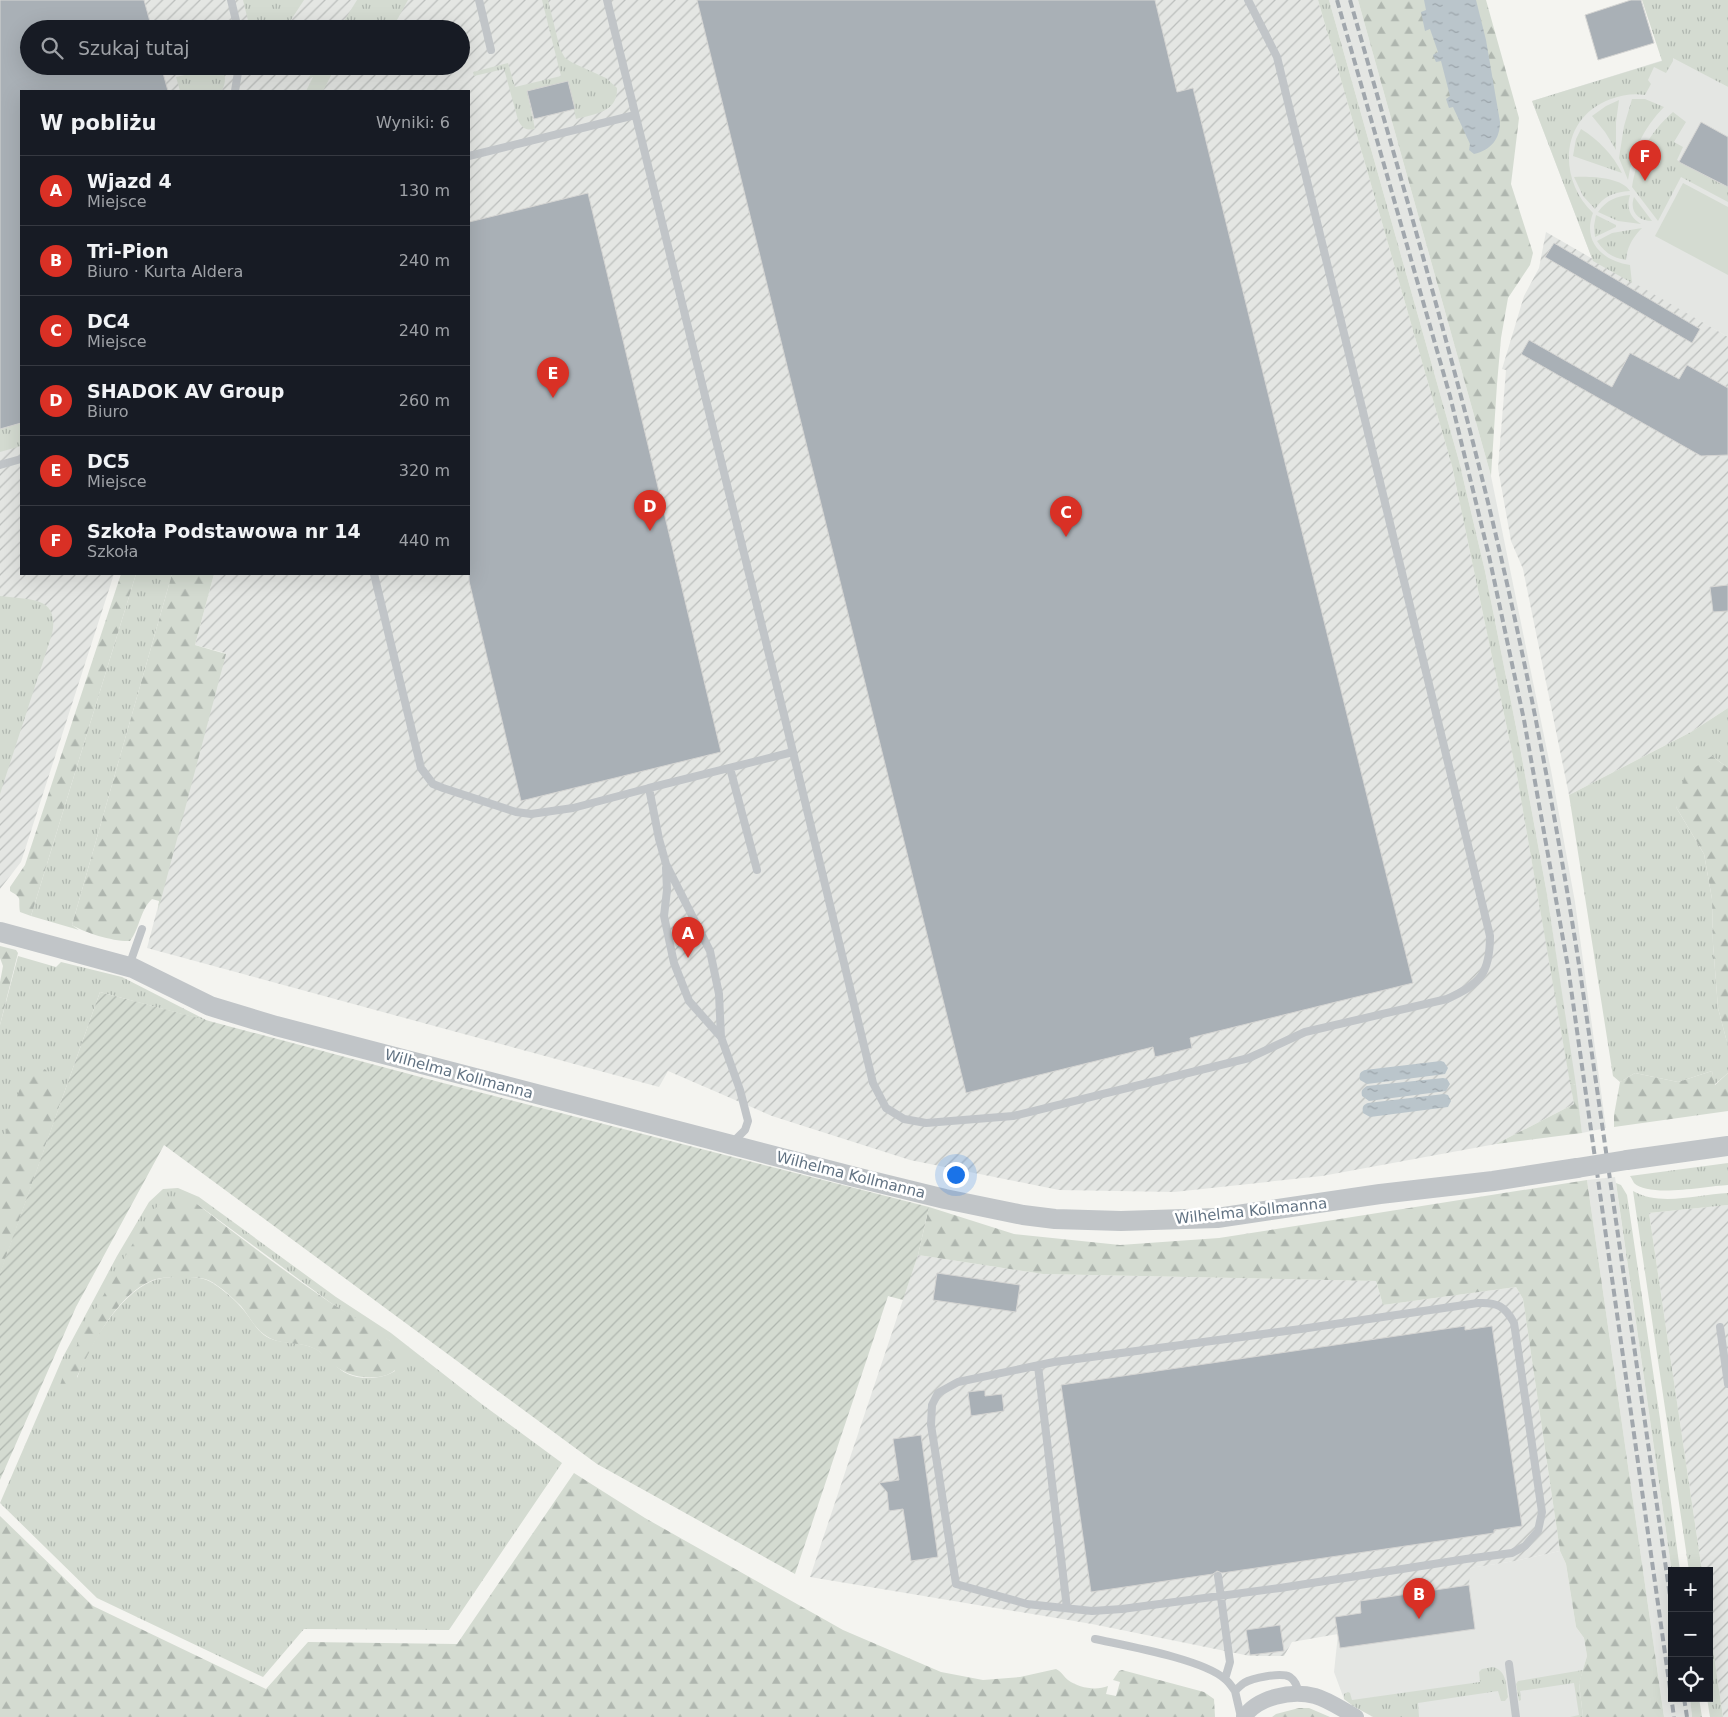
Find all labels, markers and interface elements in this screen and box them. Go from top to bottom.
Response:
search box [20,20,470,75]
icon: search [38,34,66,62]
text: Szukaj tutaj [78,37,190,59]
text: W pobliżu [40,111,157,135]
text: Wyniki: 6 [376,113,450,132]
pin: F [1629,140,1661,181]
text: Wjazd 4 [87,170,172,192]
text: A [50,181,62,200]
text: 130 m [399,181,450,200]
text: Miejsce [87,192,147,211]
text: Tri-Pion [87,240,169,262]
text: B [50,251,62,270]
text: 240 m [399,251,450,270]
text: Biuro · Kurta Aldera [87,262,243,281]
text: DC4 [87,310,130,332]
text: C [50,321,62,340]
text: 240 m [399,321,450,340]
text: Miejsce [87,332,147,351]
pin: E [537,357,569,398]
text: SHADOK AV Group [87,380,284,402]
text: D [49,391,63,410]
text: 260 m [399,391,450,410]
text: Biuro [87,402,129,421]
text: DC5 [87,450,130,472]
text: E [51,461,61,480]
text: 320 m [399,461,450,480]
text: Miejsce [87,472,147,491]
pin: D [634,490,666,531]
pin: C [1050,496,1082,537]
text: Szkoła Podstawowa nr 14 [87,520,361,542]
text: F [51,531,61,550]
text: 440 m [399,531,450,550]
text: Szkoła [87,542,138,561]
pin: A [672,917,704,958]
street label: Wilhelma Kollmanna [383,1046,535,1102]
street label: Wilhelma Kollmanna [775,1148,927,1202]
your location [943,1162,969,1188]
street label: Wilhelma Kollmanna [1174,1194,1328,1228]
map controls [1668,1567,1713,1702]
button: + [1668,1567,1713,1612]
pin: B [1403,1578,1435,1619]
button: − [1668,1612,1713,1657]
button: locate [1668,1657,1713,1702]

